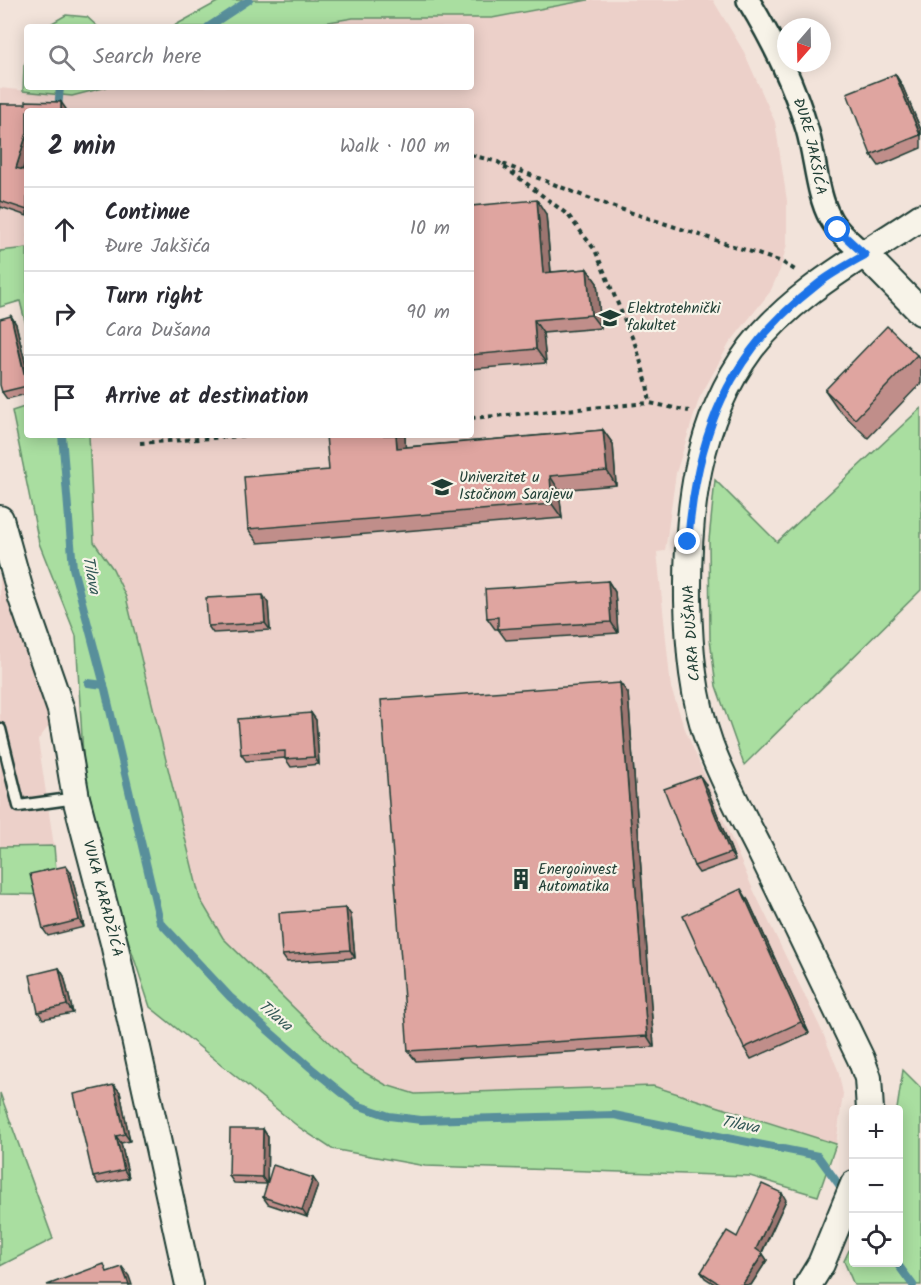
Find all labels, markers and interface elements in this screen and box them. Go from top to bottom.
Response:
north arrow [777,18,831,72]
search box [24,24,474,90]
text: Search here [93,40,201,75]
icon: search [45,41,78,74]
street label: ĐURE JAKŠIĆA [786,95,833,198]
text: 2 min [48,126,116,168]
text: Walk · 100 m [340,131,450,163]
text: Continue [105,196,190,231]
icon: ahead [48,213,81,246]
text: 10 m [410,213,450,245]
route start [824,216,850,242]
text: Đure Jakšića [105,231,210,263]
text: Turn right [105,280,203,315]
icon: right [48,297,81,330]
text: 90 m [406,297,450,329]
place label: Elektrotehnički fakultet [627,297,722,338]
school or university icon: Elektrotehnički fakultet [598,306,622,330]
text: Cara Dušana [105,315,211,347]
text: Arrive at destination [105,380,308,415]
icon: arrive [48,381,81,414]
place label: Univerzitet u Istočnom Sarajevu [459,466,573,507]
school or university icon: Univerzitet u Istočnom Sarajevu [430,475,454,499]
route end [674,528,700,554]
water label: Tilava [75,554,107,598]
street label: CARA DUŠANA [677,584,707,682]
street label: VUKA KARADŽIĆA [76,838,129,959]
place label: Energoinvest Automatika [538,858,617,899]
building icon: Energoinvest Automatika [509,867,533,891]
water label: Tilava [252,994,299,1039]
map controls [849,1105,903,1267]
button: + [849,1105,903,1159]
water label: Tilava [719,1109,763,1141]
button: − [849,1159,903,1213]
button: locate [849,1213,903,1267]

